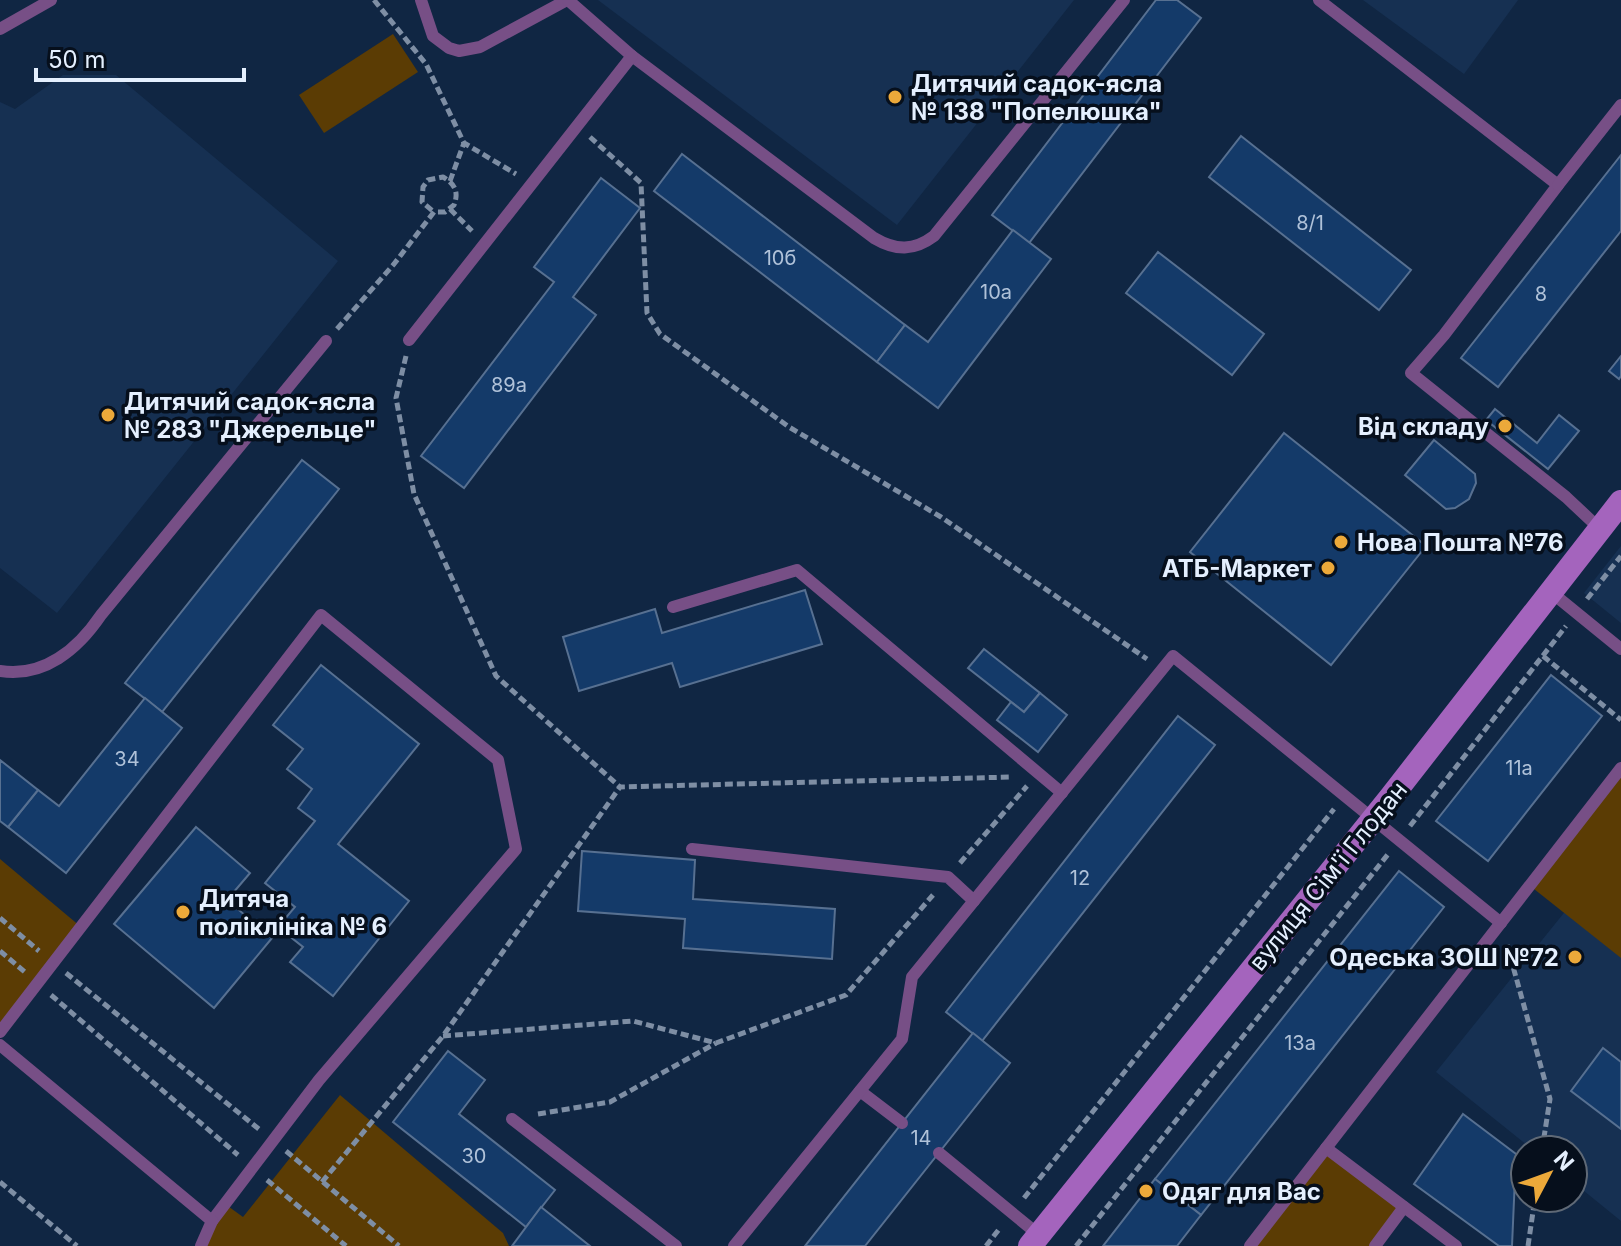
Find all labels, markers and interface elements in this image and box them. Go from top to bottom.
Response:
scale bar [36,32,244,82]
text: 50 m [48,45,106,74]
place label: Дитячий садок-ясла № 138 "Попелюшка" [911,69,1162,126]
marker: Дитячий садок-ясла № 138 "Попелюшка" [886,88,904,106]
house number: 8/1 [1296,211,1324,235]
house number: 10б [764,246,796,270]
house number: 10а [980,280,1012,304]
house number: 8 [1535,282,1547,306]
house number: 89а [491,373,527,397]
place label: Дитячий садок-ясла № 283 "Джерельце" [124,387,376,444]
marker: Дитячий садок-ясла № 283 "Джерельце" [99,406,117,424]
place label: Від складу [1358,412,1490,441]
marker: Від складу [1496,417,1514,435]
place label: Нова Пошта №76 [1357,528,1564,557]
marker: Нова Пошта №76 [1332,533,1350,551]
place label: АТБ-Маркет [1162,554,1312,583]
marker: АТБ-Маркет [1319,559,1337,577]
house number: 34 [114,747,140,771]
house number: 11а [1505,756,1533,780]
street label: вулиця Сім'ї Глодан [1243,776,1413,976]
house number: 12 [1070,866,1090,890]
place label: Дитяча поліклініка № 6 [199,884,387,941]
marker: Дитяча поліклініка № 6 [174,903,192,921]
place label: Одеська ЗОШ №72 [1329,943,1559,972]
marker: Одеська ЗОШ №72 [1566,948,1584,966]
house number: 13а [1284,1031,1316,1055]
house number: 14 [910,1126,932,1150]
north arrow [1509,1134,1589,1214]
house number: 30 [462,1144,486,1168]
text: N [1549,1146,1579,1176]
place label: Одяг для Вас [1162,1177,1321,1206]
marker: Одяг для Вас [1137,1182,1155,1200]

